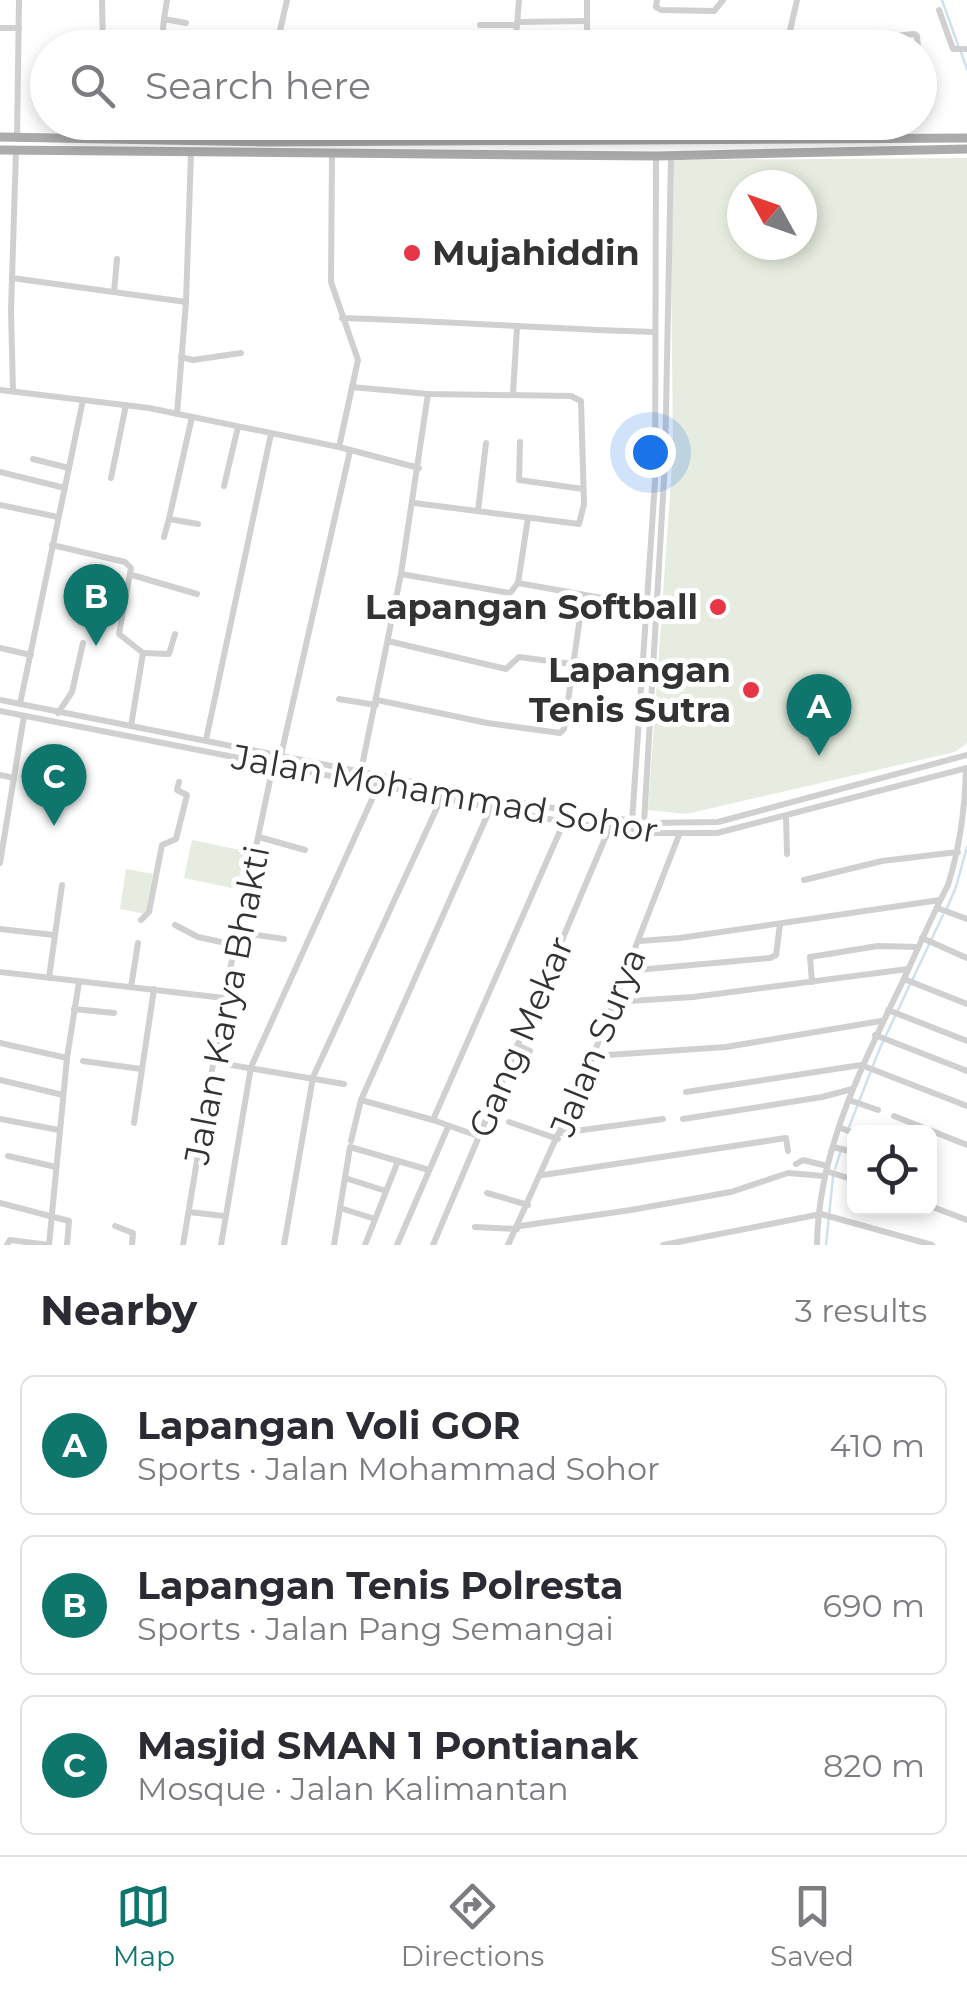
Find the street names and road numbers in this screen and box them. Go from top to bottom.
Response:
street label: Jalan Mohammad Sohor [228,735,661,852]
street label: Jalan Karya Bhakti [174,842,278,1169]
street label: Gang Mekar [459,930,582,1144]
street label: Jalan Surya [540,942,655,1143]

